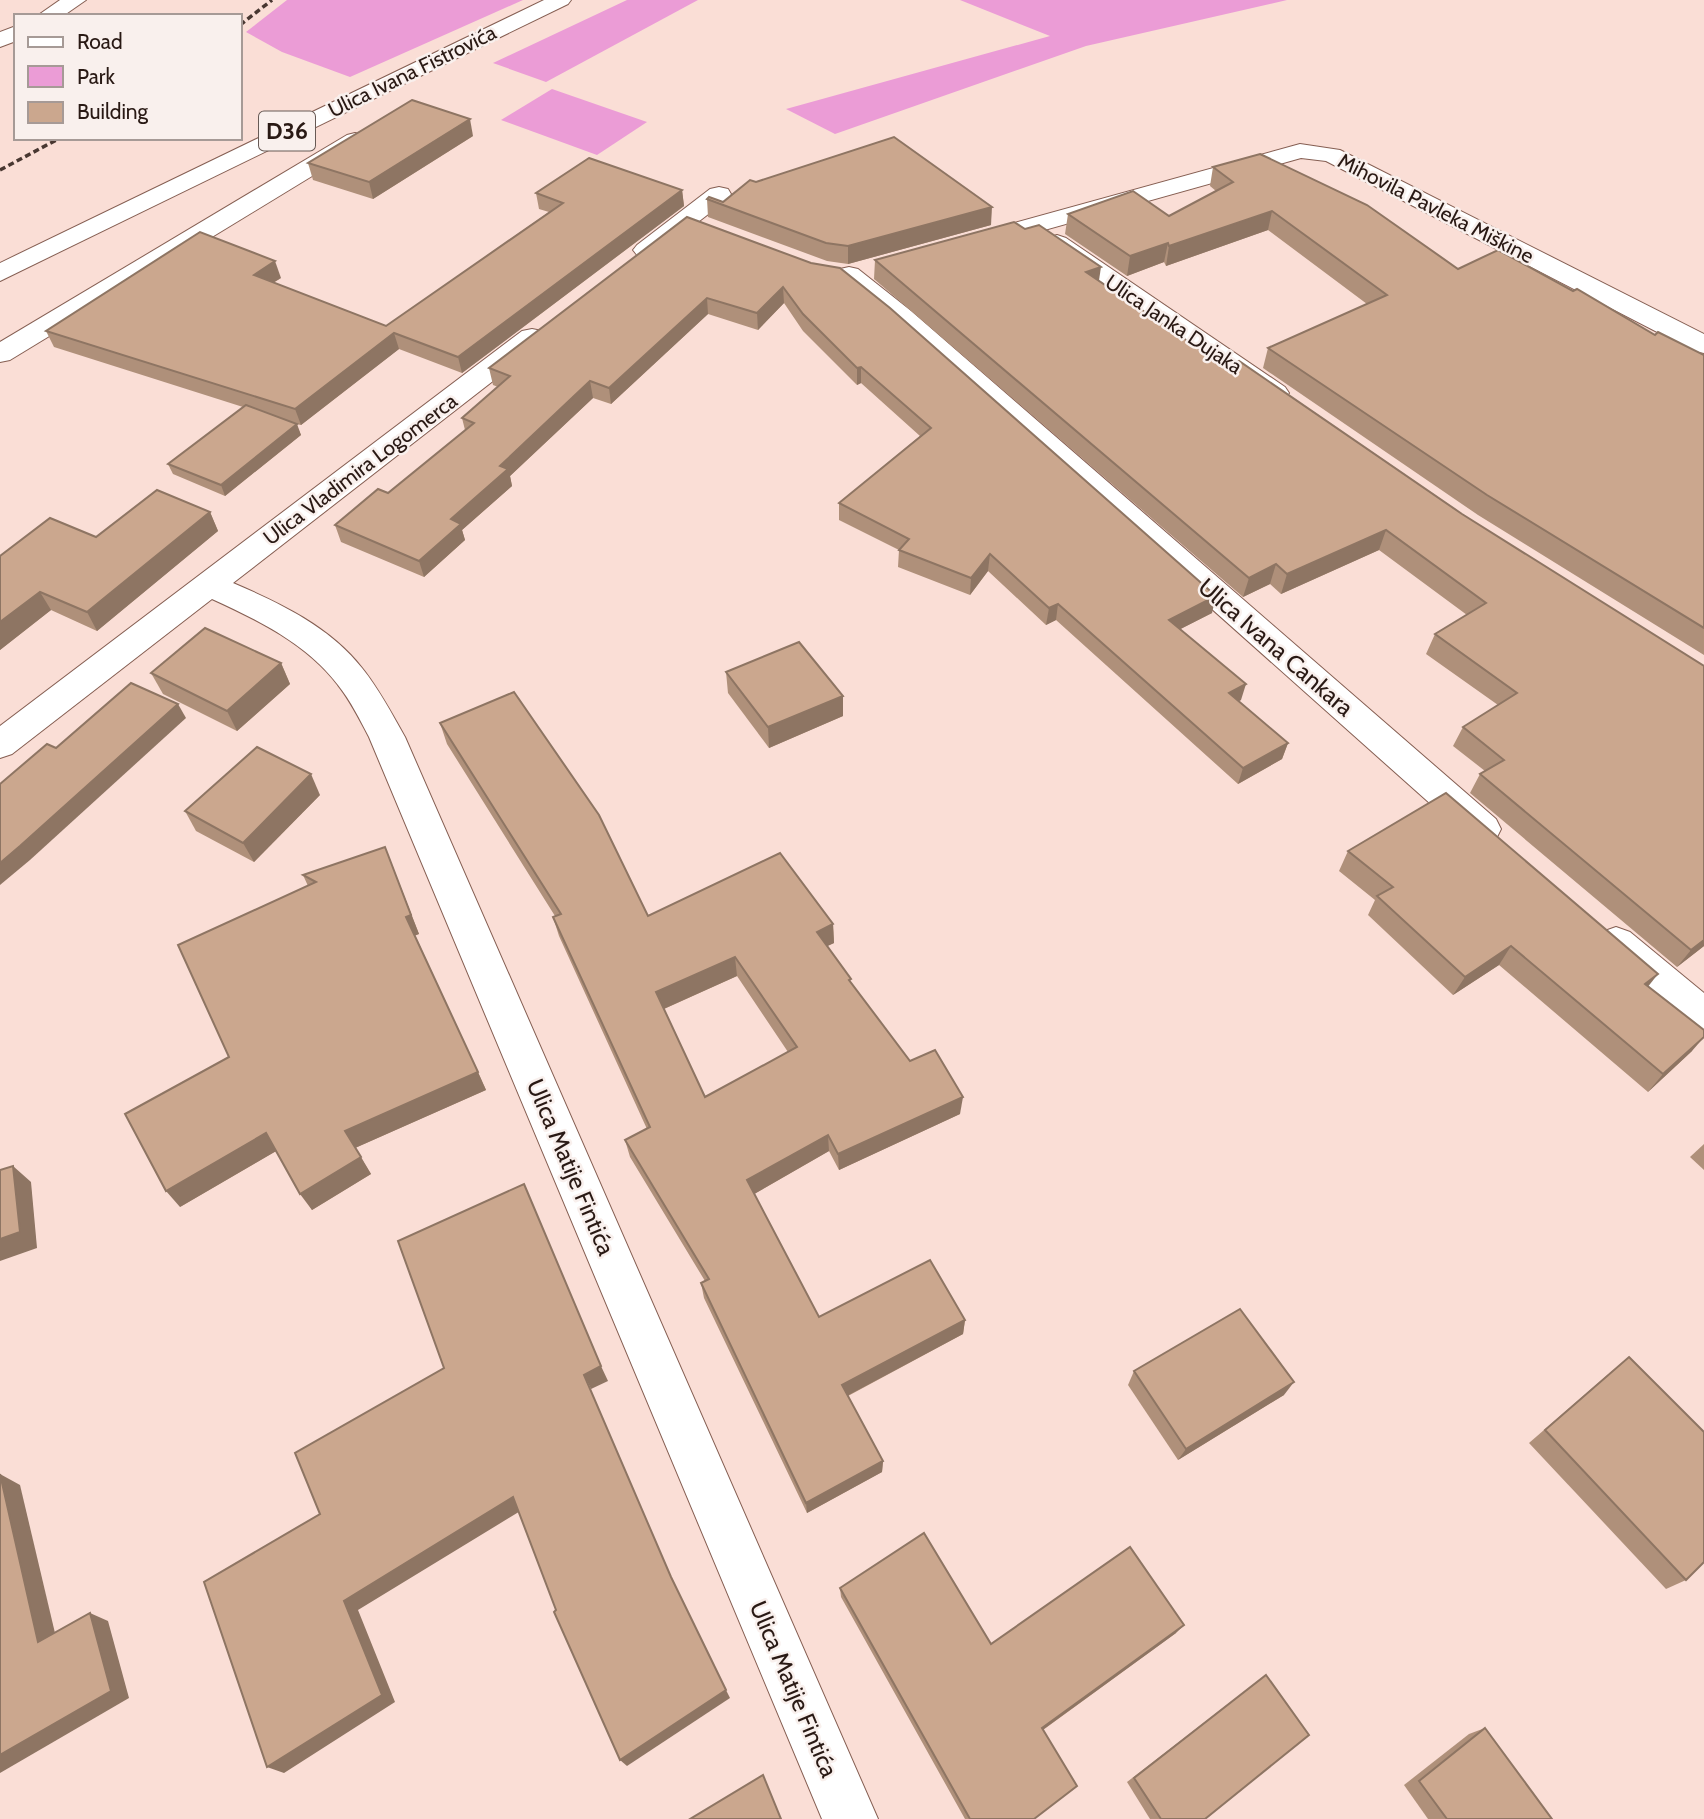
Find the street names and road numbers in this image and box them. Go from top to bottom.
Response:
street label: Ulica Ivana Fistrovića [324,19,500,123]
road number: D36 [259,112,315,150]
street label: Mihovila Pavleka Miškine [1334,148,1538,268]
street label: Ulica Janka Dujaka [1100,269,1247,380]
street label: Ulica Vladimira Logomerca [258,388,462,550]
street label: Ulica Ivana Cankara [1193,572,1360,723]
street label: Ulica Matije Fintića [521,1075,621,1260]
street label: Ulica Matije Fintića [744,1597,844,1782]

